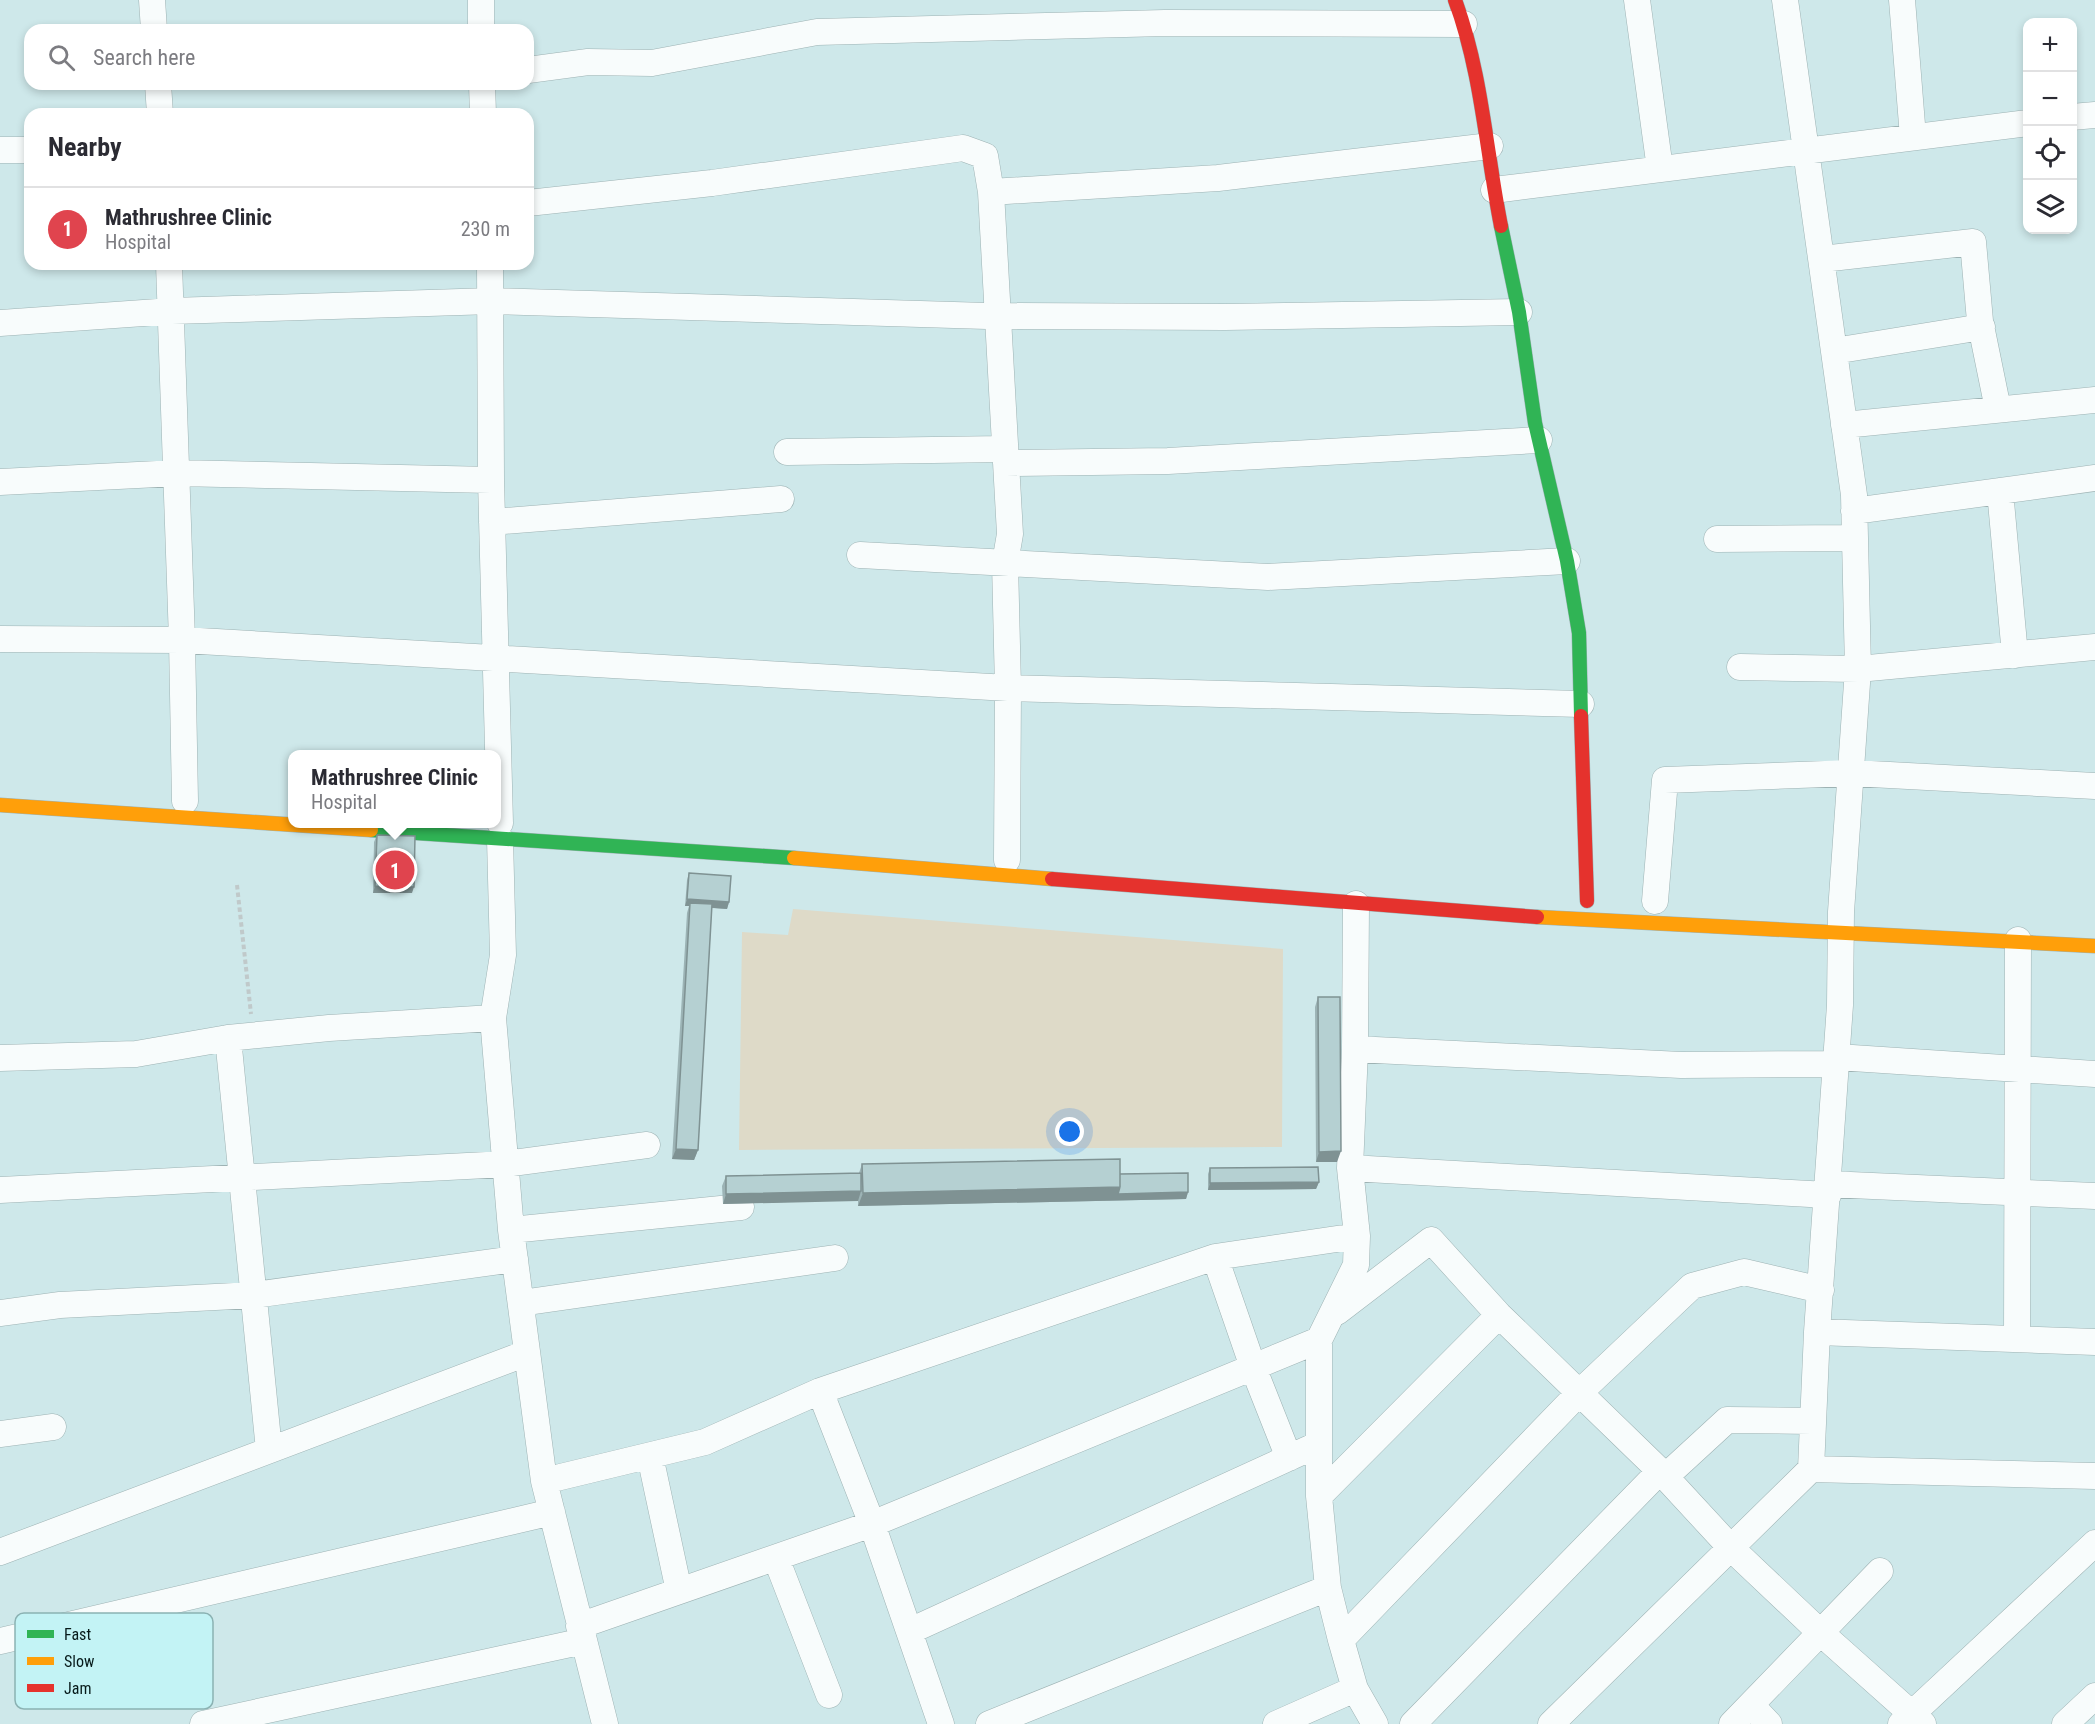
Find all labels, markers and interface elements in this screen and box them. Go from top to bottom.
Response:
map controls [2023,18,2077,234]
button: + [2023,18,2077,72]
search box [24,24,534,90]
icon: search [45,41,78,74]
text: Search here [93,45,195,70]
button: − [2023,72,2077,126]
button: locate [2023,126,2077,180]
text: Nearby [48,132,122,162]
button: layers [2023,180,2077,234]
text: Mathrushree Clinic [105,205,272,230]
text: 1 [62,217,73,241]
text: 230 m [461,217,510,241]
text: Hospital [105,230,171,254]
popup [288,750,501,828]
text: Mathrushree Clinic [311,765,478,790]
text: Hospital [311,790,377,814]
pin: 1 [376,848,414,892]
your location [1055,1117,1084,1146]
legend [15,1613,213,1709]
text: Fast [64,1625,91,1644]
text: Slow [64,1652,94,1671]
text: Jam [64,1679,91,1698]

